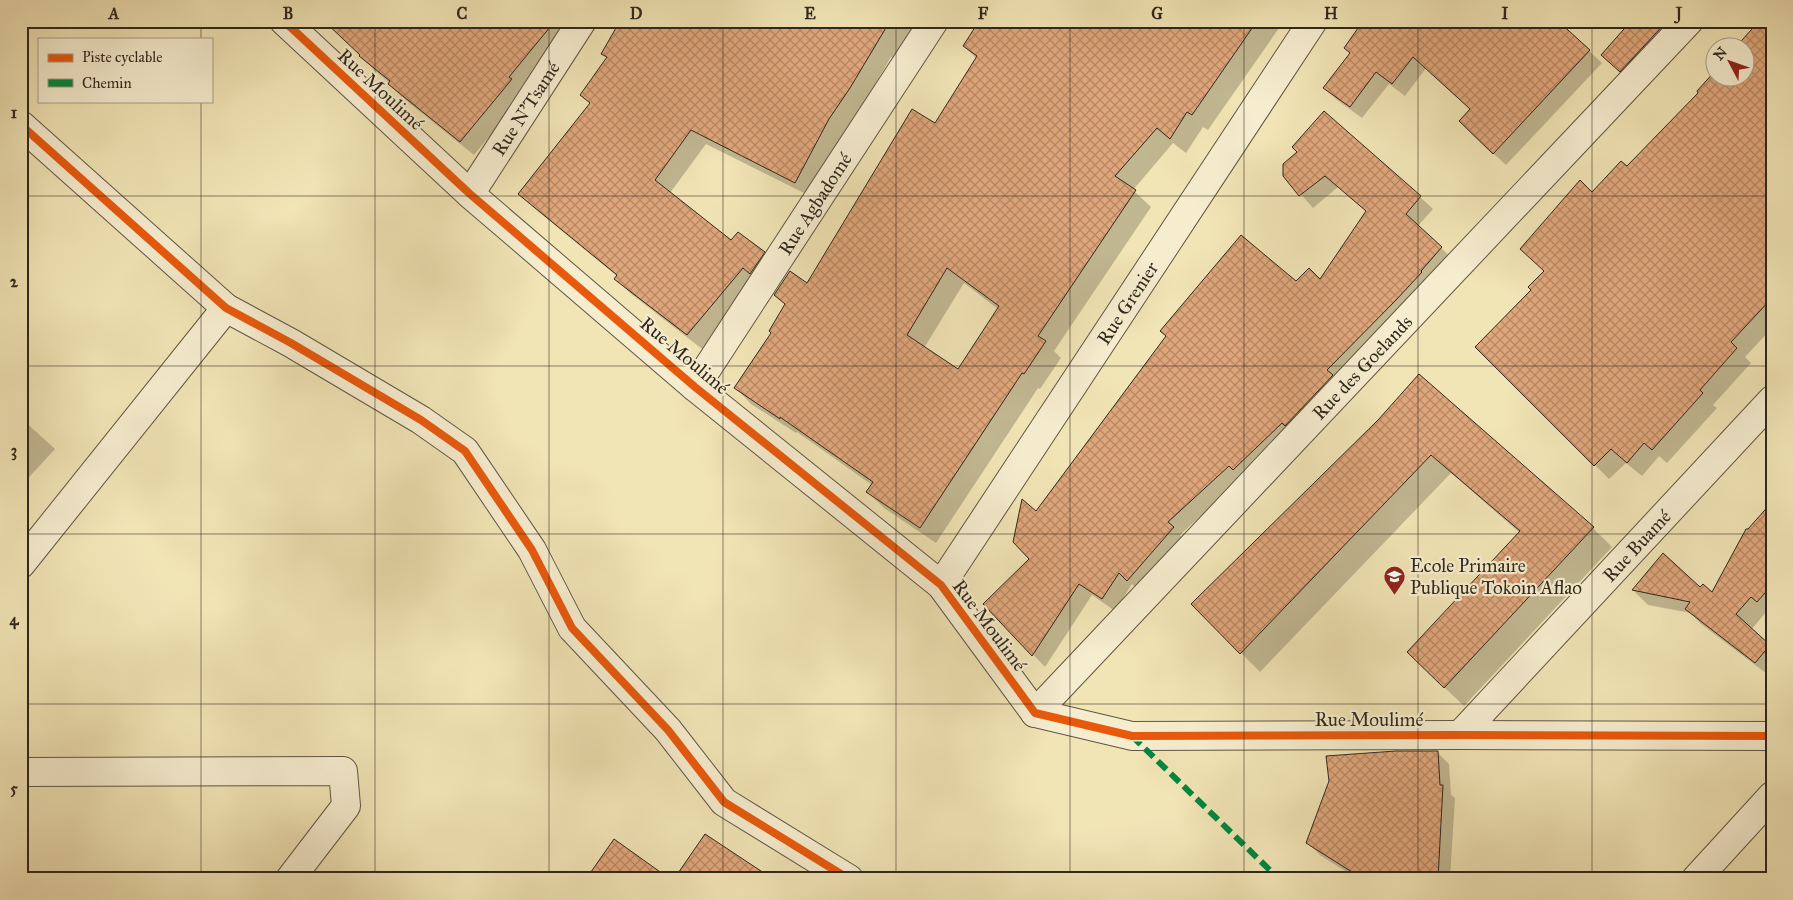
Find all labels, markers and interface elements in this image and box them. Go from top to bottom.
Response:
text: A [108,4,120,23]
text: B [283,4,293,23]
text: C [457,4,468,23]
text: D [630,4,643,23]
text: E [804,4,816,23]
text: F [978,4,989,23]
text: G [1151,4,1163,23]
text: H [1324,4,1338,23]
text: I [1502,4,1509,23]
text: J [1674,4,1683,24]
legend [38,38,212,102]
north arrow [1706,38,1756,88]
street label: Rue Moulimé [333,44,428,135]
text: N [1710,44,1731,64]
text: Piste cyclable [82,48,162,66]
street label: Rue N'Tsamé [487,57,565,160]
text: Chemin [82,74,132,92]
text: 1 [11,103,18,122]
street label: Rue Agbadomé [773,148,857,259]
street label: Rue Grenier [1092,257,1164,349]
text: 2 [10,272,19,291]
street label: Rue des Goelands [1307,310,1417,424]
street label: Rue Moulimé [636,312,734,399]
text: 3 [11,441,17,461]
street label: Rue Buamé [1598,505,1676,587]
place label: Ecole Primaire Publique Tokoin Aflao [1410,554,1582,600]
school or university icon: Ecole Primaire Publique Tokoin Aflao [1382,564,1406,595]
street label: Rue Moulimé [948,575,1032,676]
text: 4 [10,610,20,630]
street label: Rue Moulimé [1315,708,1423,731]
text: 5 [10,779,18,798]

